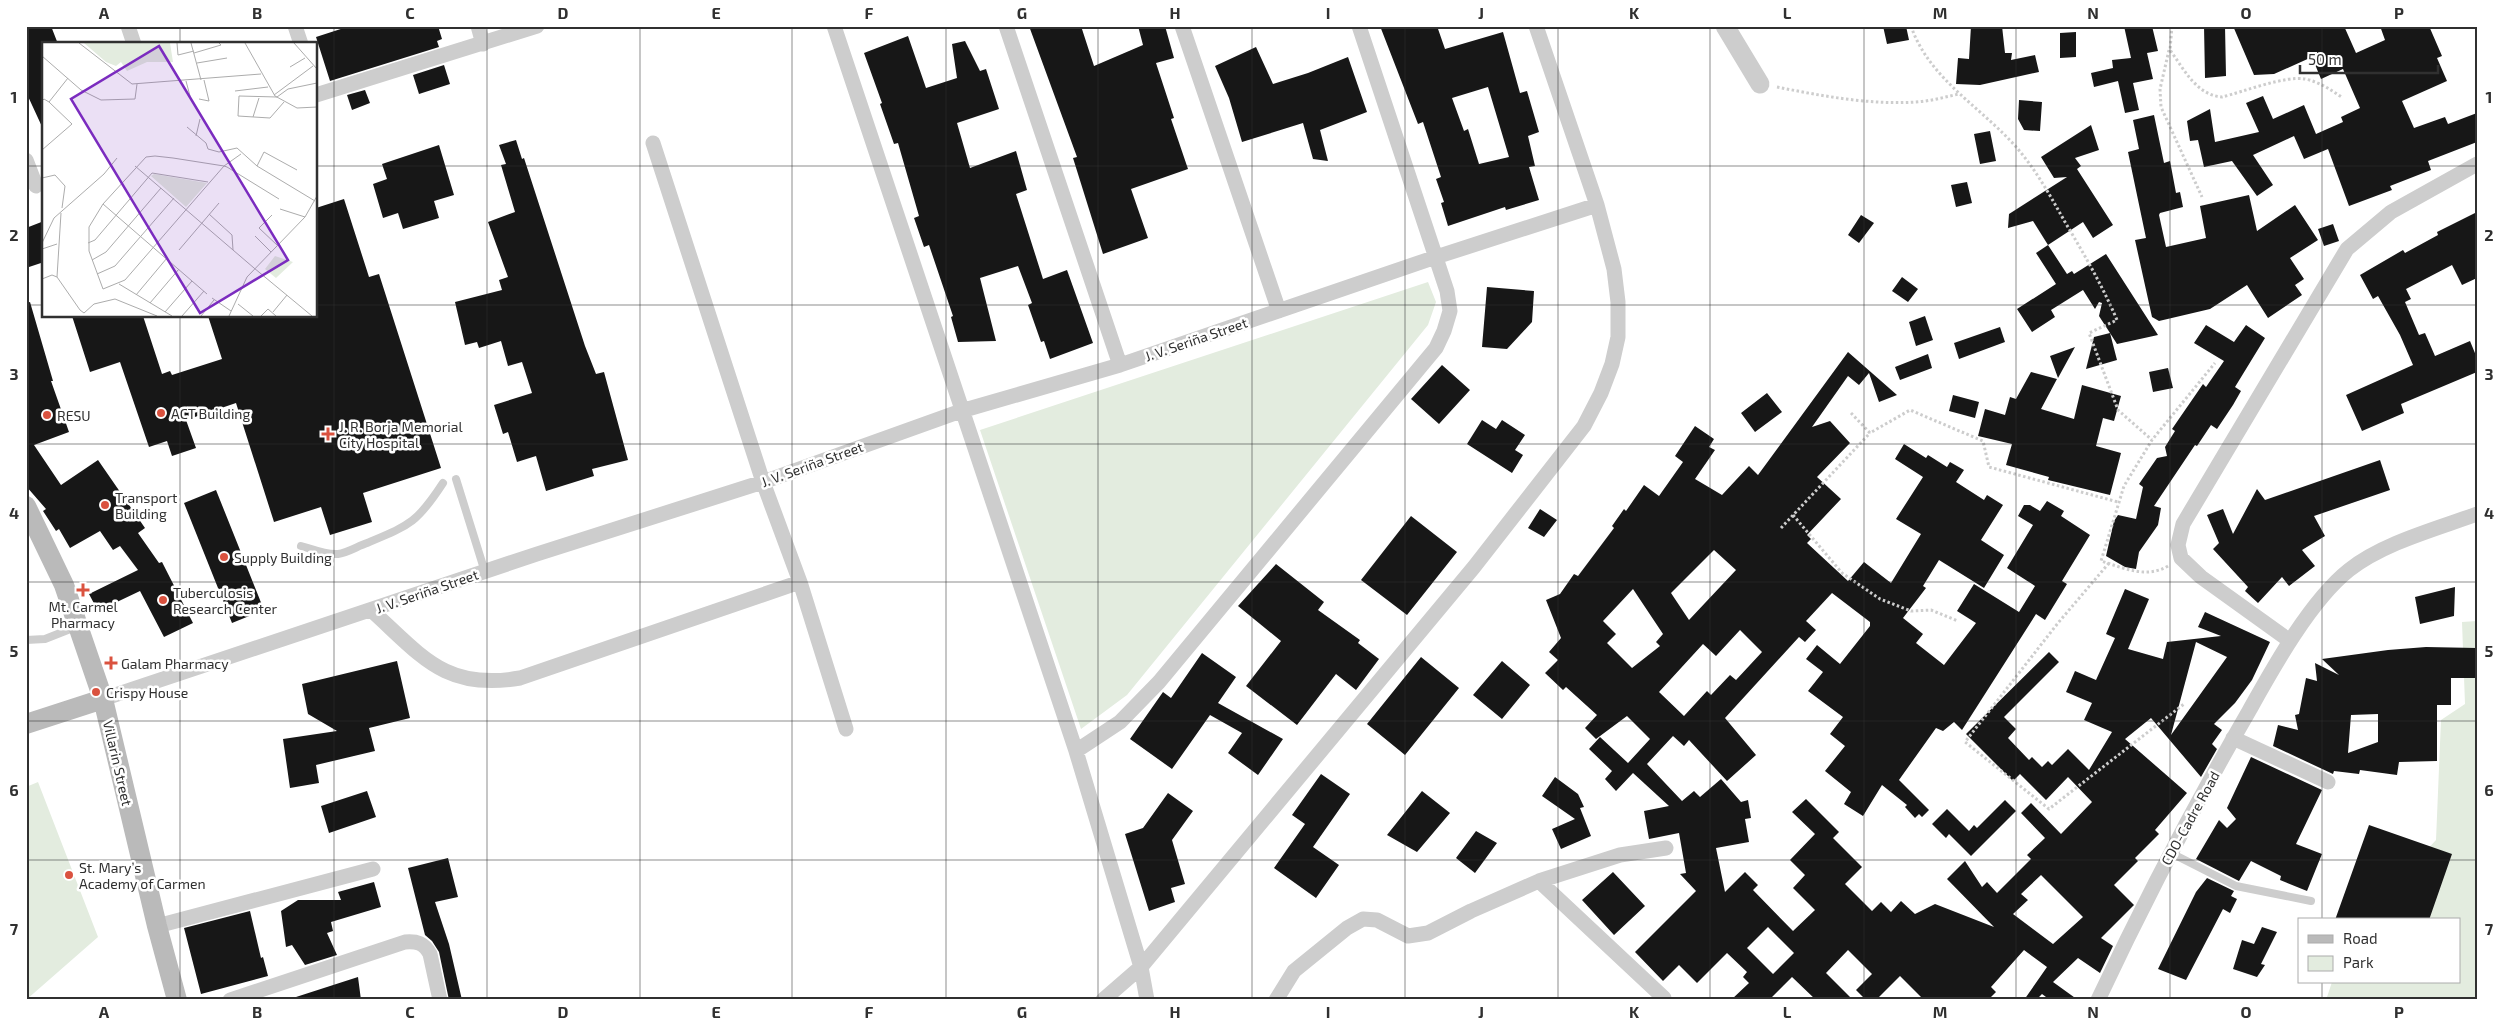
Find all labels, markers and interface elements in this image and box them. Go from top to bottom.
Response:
text: A [99,3,110,22]
text: B [252,3,262,22]
text: C [405,3,415,22]
text: D [558,3,569,22]
text: E [711,3,721,22]
text: F [865,3,874,22]
text: G [1017,3,1027,22]
text: H [1169,3,1181,22]
text: I [1326,3,1330,22]
text: J [1478,3,1484,22]
text: K [1629,3,1640,22]
text: L [1783,3,1792,22]
text: M [1933,3,1947,22]
text: N [2087,3,2099,22]
text: O [2240,3,2252,22]
text: P [2394,3,2404,22]
inset map [42,42,318,318]
scale bar [2300,42,2438,74]
text: 50 m [2308,50,2342,68]
text: 1 [11,87,17,106]
text: 1 [2486,87,2492,106]
text: 2 [9,225,19,244]
text: 2 [2484,225,2494,244]
street label: J. V. Seriña Street [1143,313,1249,365]
text: 3 [9,364,19,383]
text: 3 [2484,364,2494,383]
place label: ACT Building [171,405,250,422]
place label: RESU [57,407,91,424]
marker: ACT Building [155,407,167,419]
marker: RESU [41,409,53,421]
place label: J. R. Borja Memorial City Hospital [339,418,463,451]
marker: J. R. Borja Memorial City Hospital [321,427,335,441]
street label: J. V. Seriña Street [759,438,865,490]
place label: Transport Building [115,489,177,522]
marker: Transport Building [99,499,111,511]
text: 4 [9,503,19,522]
text: 4 [2484,503,2494,522]
place label: Supply Building [234,549,332,566]
marker: Supply Building [218,551,230,563]
street label: J. V. Seriña Street [374,565,480,617]
marker: Mt. Carmel Pharmacy [77,584,89,596]
place label: Tuberculosis Research Center [173,584,277,617]
marker: Tuberculosis Research Center [157,594,169,606]
place label: Mt. Carmel Pharmacy [48,598,118,631]
text: 5 [10,641,19,660]
text: 5 [2485,641,2494,660]
place label: Galam Pharmacy [121,655,229,672]
marker: Galam Pharmacy [105,657,117,669]
place label: Crispy House [106,684,188,701]
marker: Crispy House [90,686,102,698]
street label: Villarin Street [100,719,136,807]
street label: CDO-Cadre Road [2157,768,2223,868]
text: 6 [9,780,19,799]
text: 6 [2484,780,2494,799]
place label: St. Mary’s Academy of Carmen [79,859,206,892]
marker: St. Mary’s Academy of Carmen [63,869,75,881]
legend [2298,918,2460,984]
text: 7 [10,919,19,938]
text: 7 [2485,919,2494,938]
text: Road [2343,929,2378,947]
text: Park [2343,953,2374,971]
text: A [99,1002,110,1021]
text: B [252,1002,262,1021]
text: C [405,1002,415,1021]
text: D [558,1002,569,1021]
text: E [711,1002,721,1021]
text: F [865,1002,874,1021]
text: G [1017,1002,1027,1021]
text: H [1169,1002,1181,1021]
text: I [1326,1002,1330,1021]
text: J [1478,1002,1484,1021]
text: K [1629,1002,1640,1021]
text: L [1783,1002,1792,1021]
text: M [1933,1002,1947,1021]
text: N [2087,1002,2099,1021]
text: O [2240,1002,2252,1021]
text: P [2394,1002,2404,1021]

